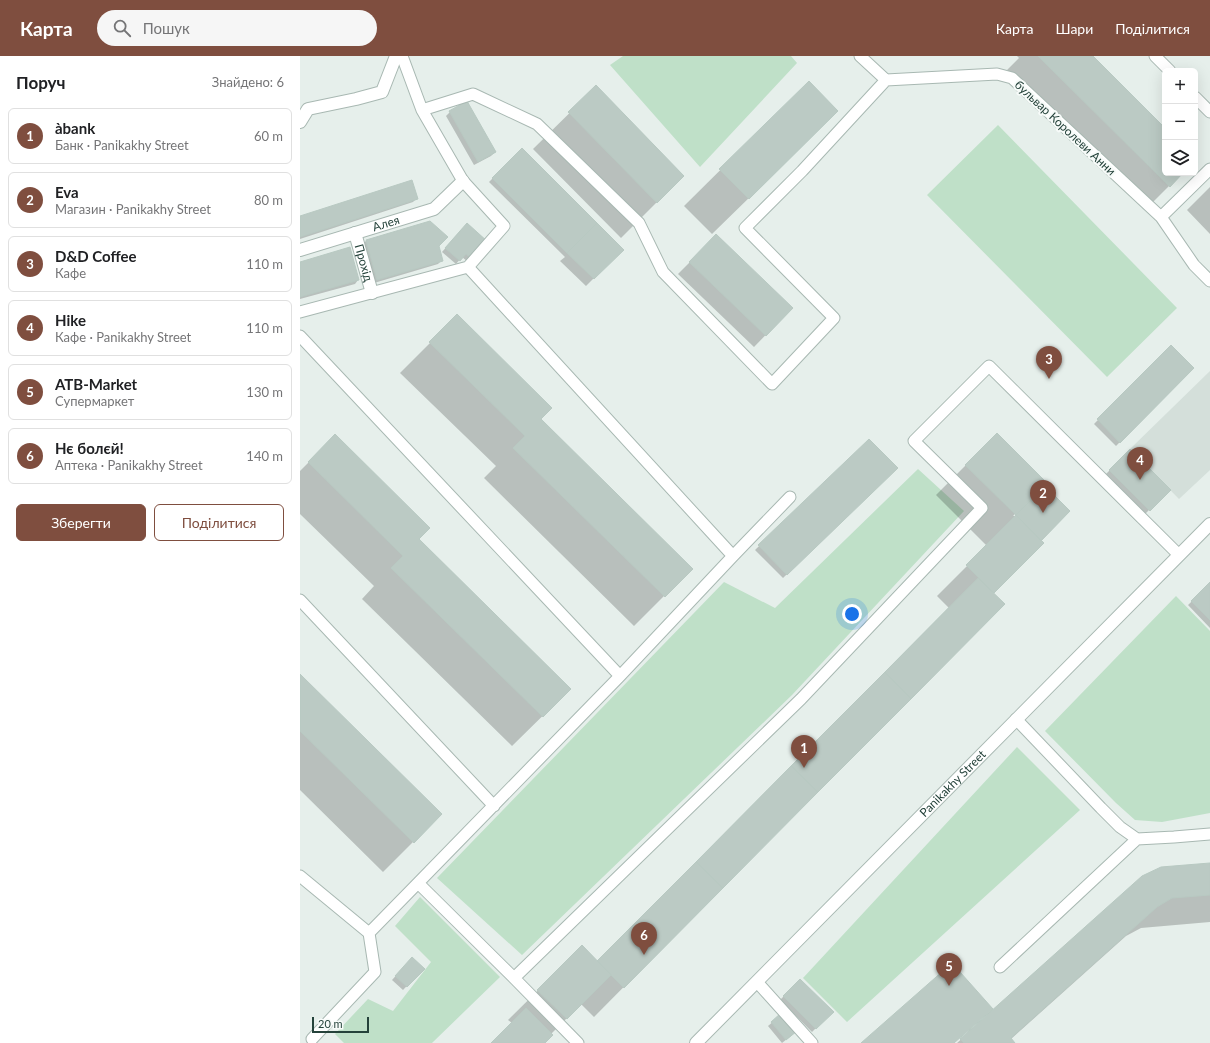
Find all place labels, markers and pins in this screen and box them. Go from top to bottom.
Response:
pin: 3 [1036,346,1062,379]
pin: 4 [1127,447,1153,480]
pin: 2 [1030,480,1056,513]
pin: 1 [791,735,817,768]
pin: 6 [631,922,657,955]
pin: 5 [936,953,962,986]

